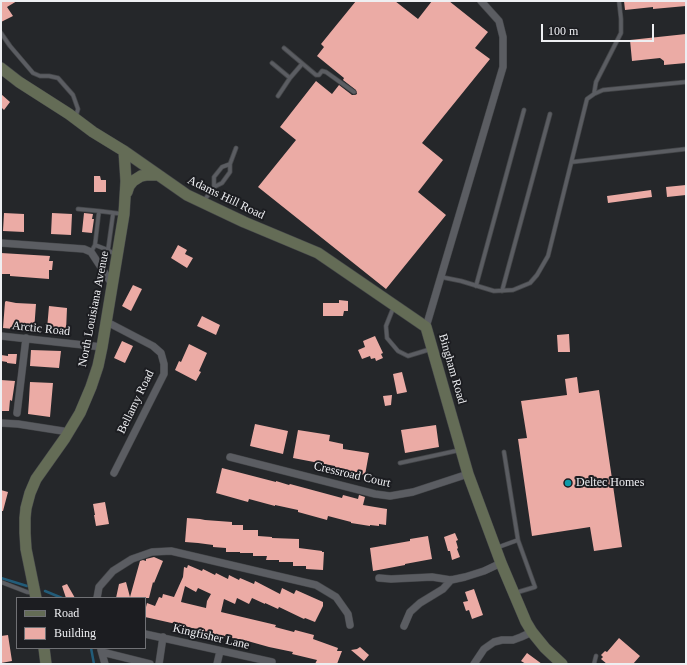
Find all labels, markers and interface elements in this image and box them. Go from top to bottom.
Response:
scale bar [543,16,656,42]
text: 100 m [548,24,578,38]
street label: Adams Hill Road [185,173,267,223]
street label: North Louisiana Avenue [76,250,112,368]
street label: Arctic Road [11,319,71,339]
street label: Bingham Road [435,332,469,406]
street label: Bellamy Road [114,368,158,436]
street label: Cressroad Court [312,459,392,491]
place label: Deltec Homes [576,476,644,490]
marker: Deltec Homes [563,478,573,488]
legend [16,597,146,649]
text: Road [54,606,79,620]
street label: Kingfisher Lane [171,621,251,653]
text: Building [54,626,96,640]

